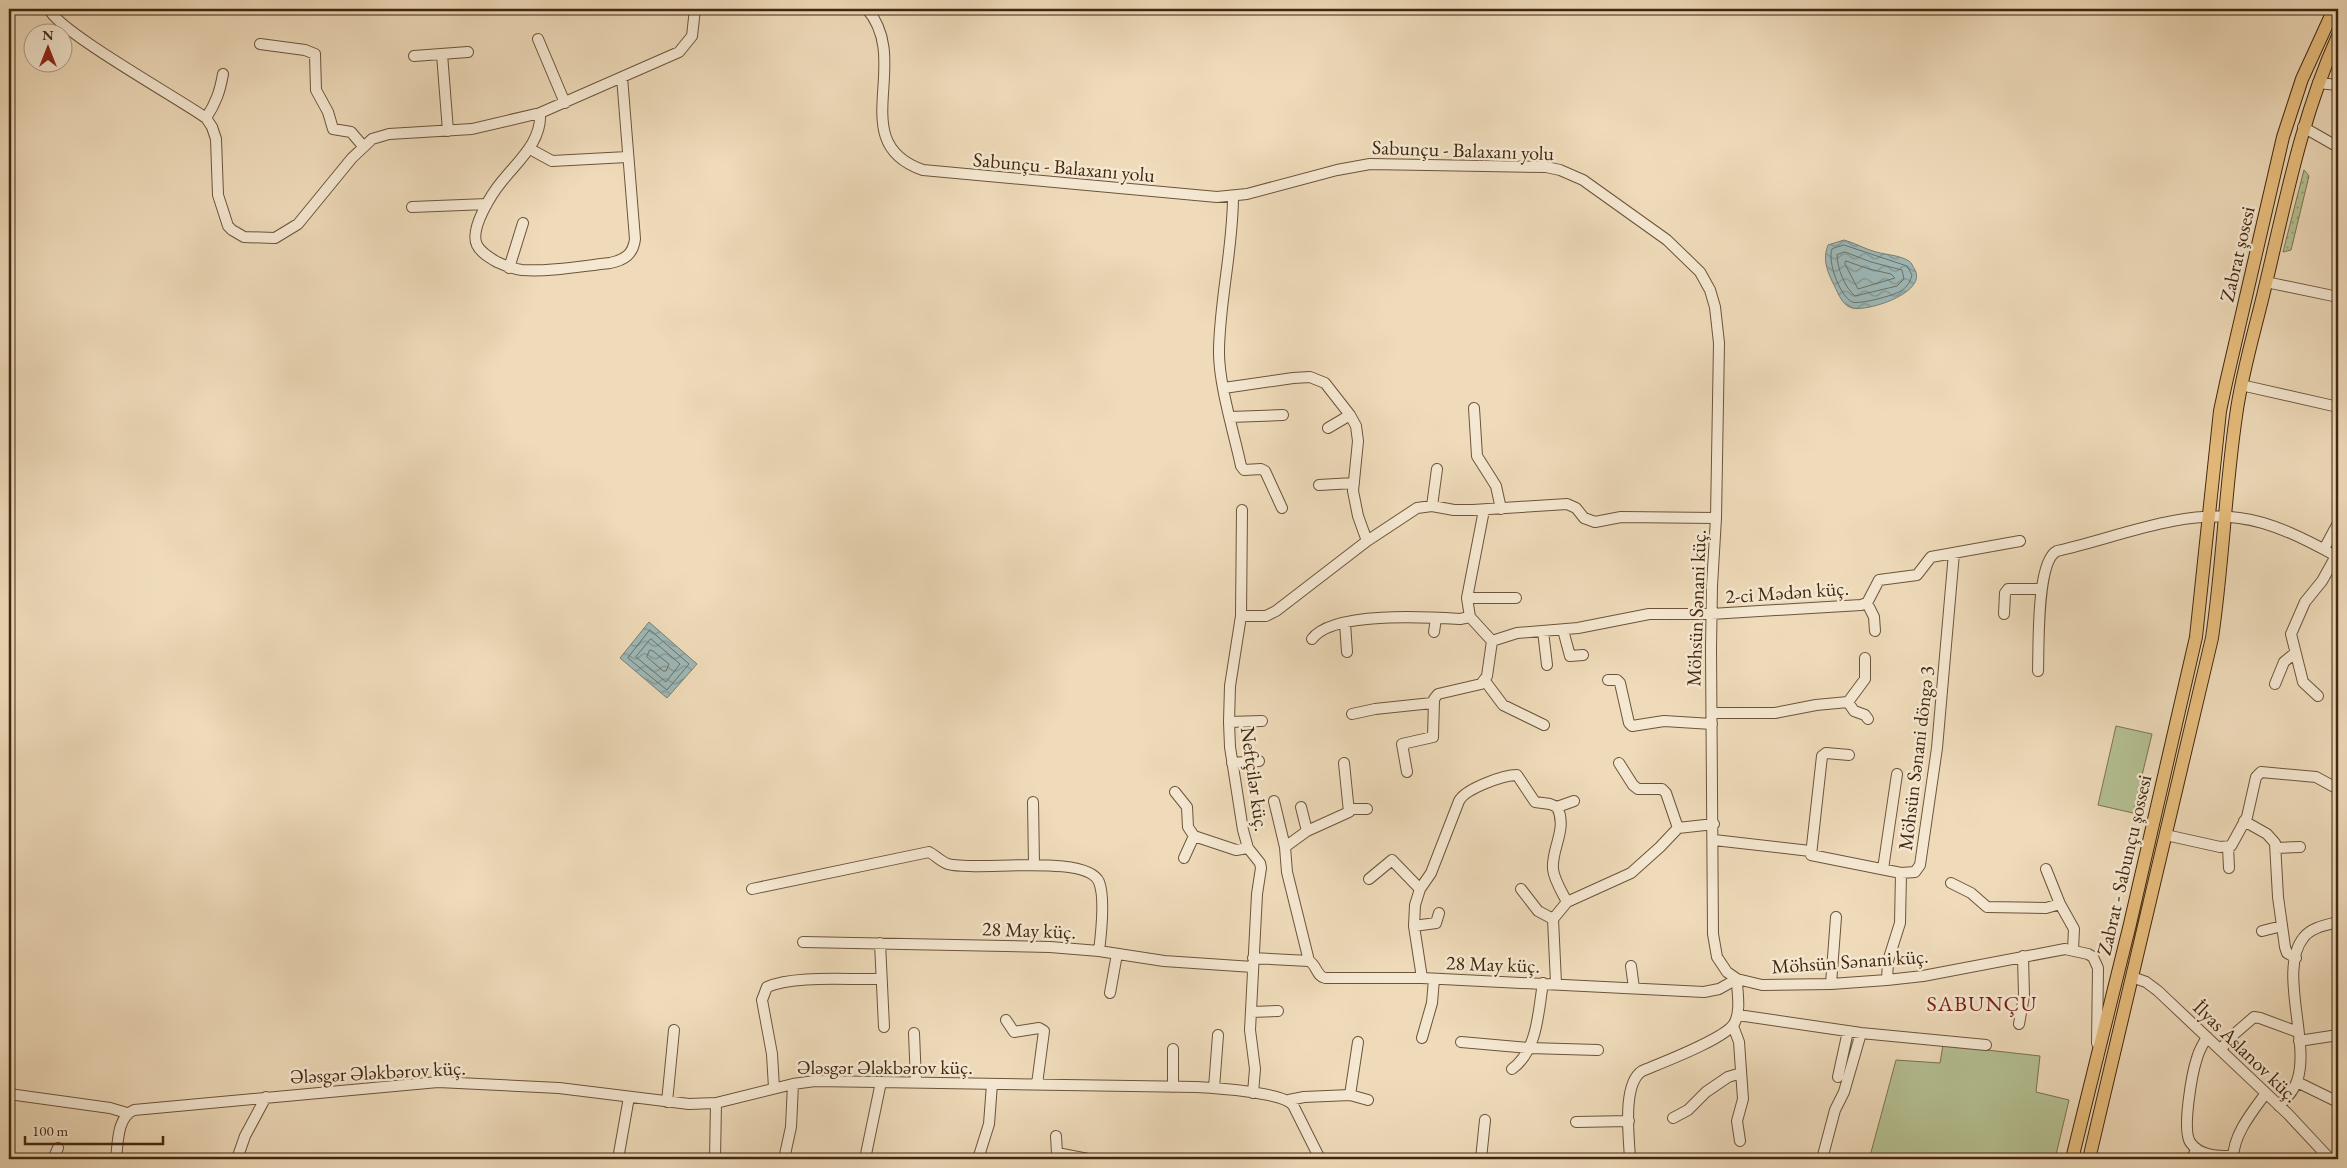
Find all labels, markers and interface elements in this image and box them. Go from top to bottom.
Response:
north arrow [22,22,72,72]
text: N [42,26,54,44]
street label: Sabunçu - Balaxanı yolu [1371,134,1555,166]
street label: Sabunçu - Balaxanı yolu [972,146,1156,188]
street label: Zabrat şosesi [2213,204,2261,304]
street label: Möhsün Sənani küç. [1680,529,1712,687]
street label: 2-ci Mədən küç. [1724,575,1850,609]
street label: Möhsün Sənani döngə 3 [1892,664,1940,852]
street label: Neftçilər küç. [1235,725,1275,833]
street label: Zabrat - Sabunçu şossesi [2091,772,2157,958]
street label: 28 May küç. [982,915,1076,945]
street label: Möhsün Sənani küç. [1771,943,1929,979]
street label: 28 May küç. [1446,949,1540,979]
district label: SABUNÇU [1927,989,2037,1018]
street label: İlyas Aslanov küç. [2188,994,2304,1108]
street label: Ələsgər Ələkbərov küç. [290,1054,466,1090]
street label: Ələsgər Ələkbərov küç. [797,1054,973,1080]
scale bar [25,1113,162,1145]
text: 100 m [32,1121,69,1140]

